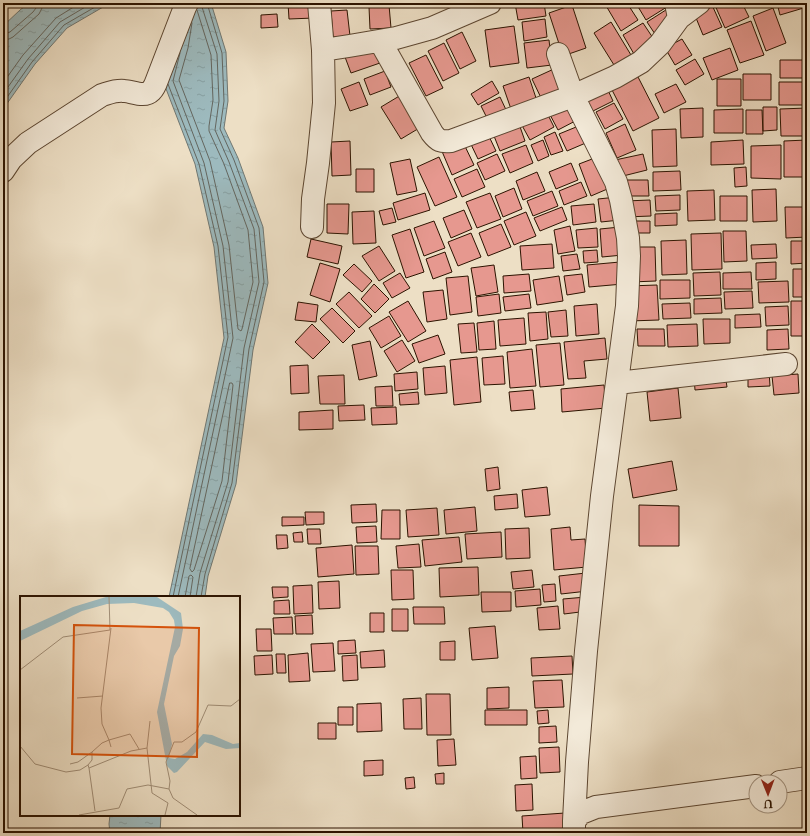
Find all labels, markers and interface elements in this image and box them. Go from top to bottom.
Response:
inset map [20,596,240,816]
north arrow [748,774,788,814]
text: U [763,797,773,810]

